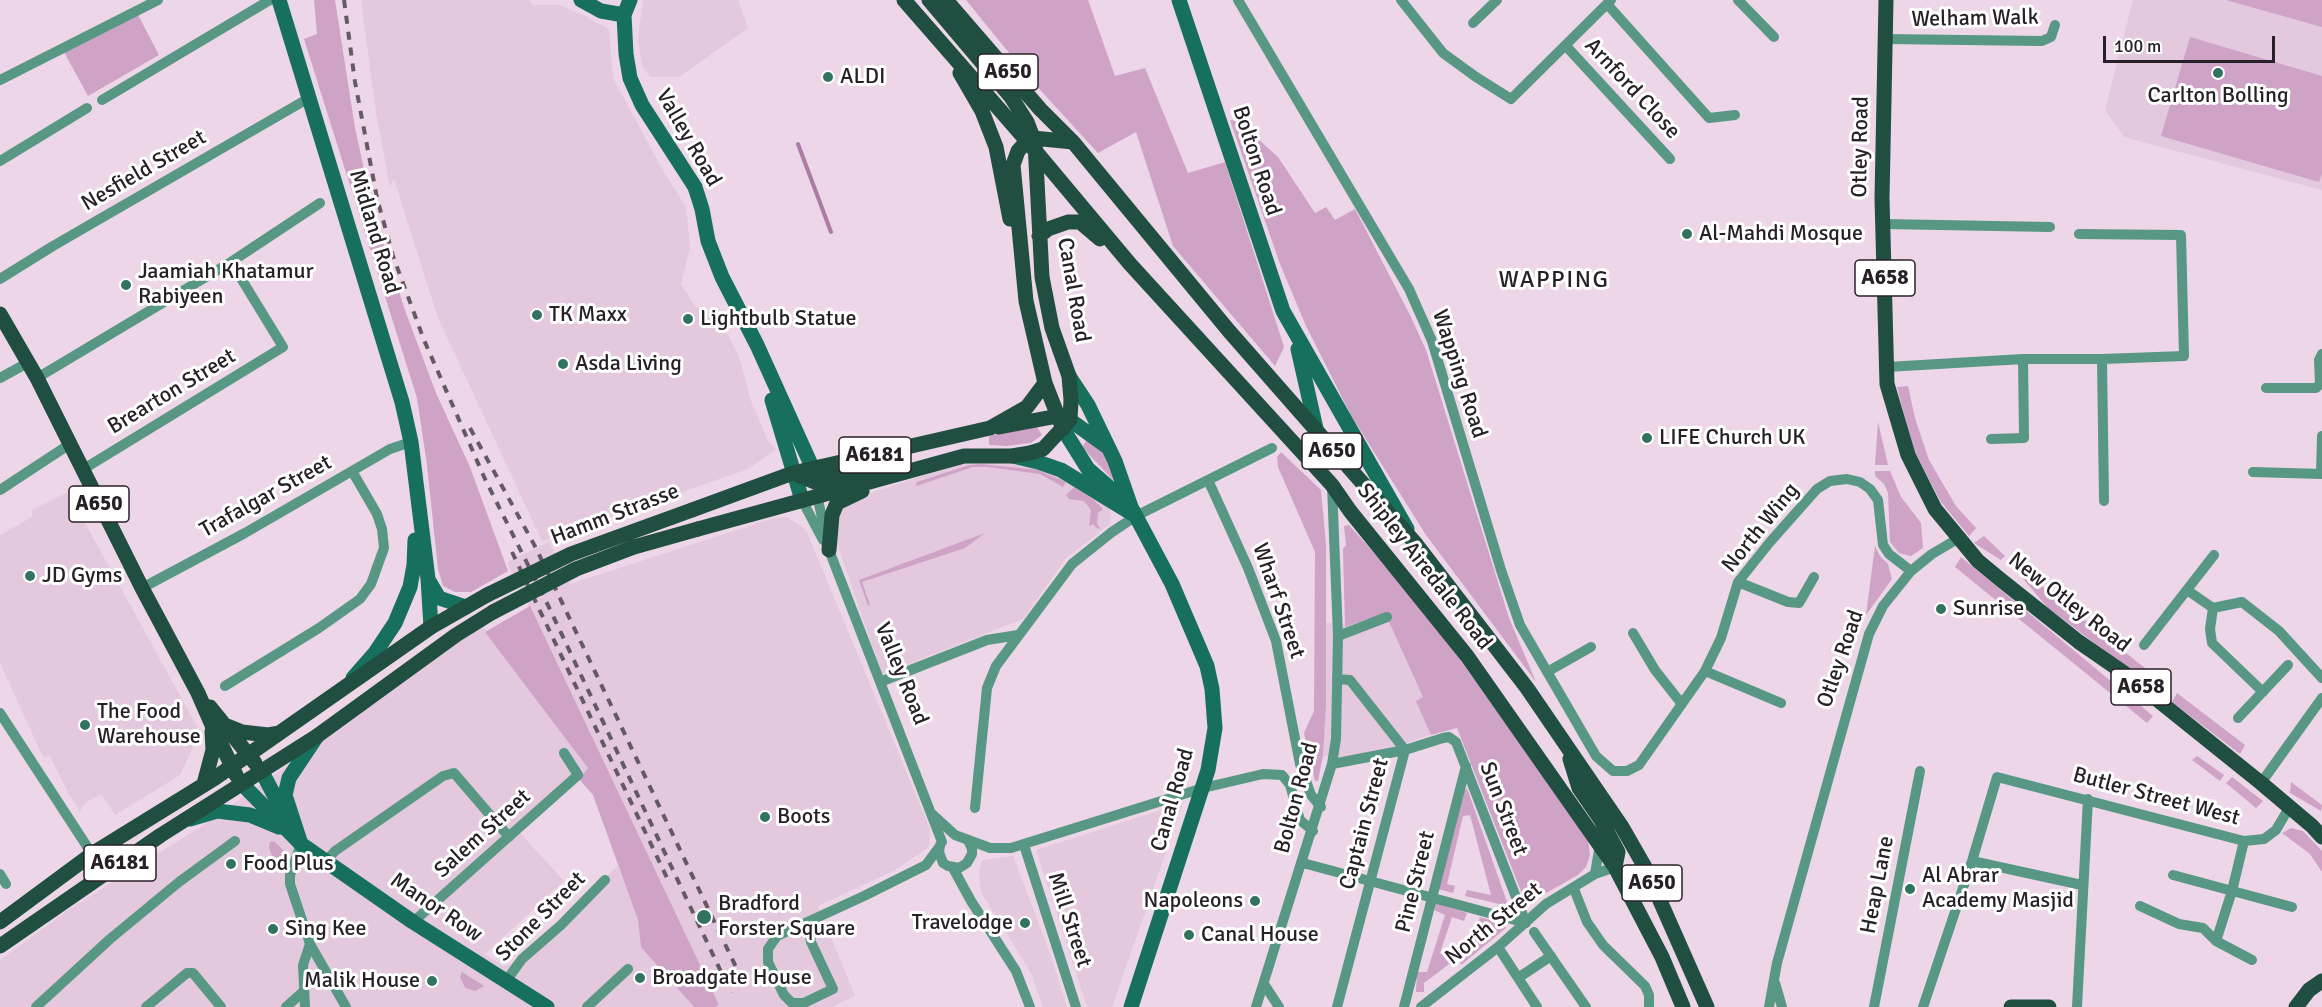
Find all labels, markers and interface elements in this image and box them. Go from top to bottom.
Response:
street label: Welham Walk [1911,5,2039,33]
scale bar [2106,24,2278,62]
street label: Arnford Close [1579,33,1685,145]
text: 100 m [2114,35,2161,57]
road number: A650 [978,54,1038,90]
place label: ALDI [840,64,885,90]
marker: Carlton Bolling [2211,66,2225,80]
marker: ALDI [821,70,835,84]
place label: Carlton Bolling [2147,83,2289,109]
street label: Valley Road [649,84,727,192]
street label: Otley Road [1847,96,1875,198]
street label: Bolton Road [1226,103,1286,219]
street label: Nesfield Street [77,125,211,217]
street label: Midland Road [343,167,405,297]
place label: Al‐Mahdi Mosque [1699,221,1863,247]
marker: Al‐Mahdi Mosque [1680,227,1694,241]
street label: Canal Road [1051,236,1095,344]
place label: Jaamiah Khatamur Rabiyeen [138,259,314,310]
road number: A658 [1855,260,1915,296]
district label: WAPPING [1499,267,1609,295]
marker: Jaamiah Khatamur Rabiyeen [119,278,133,292]
place label: TK Maxx [549,302,627,328]
place label: Lightbulb Statue [700,306,856,332]
street label: Wapping Road [1426,306,1492,442]
marker: TK Maxx [530,308,544,322]
marker: Lightbulb Statue [681,312,695,326]
street label: Brearton Street [103,343,241,441]
place label: Asda Living [575,351,682,377]
marker: Asda Living [556,357,570,371]
place label: LIFE Church UK [1659,425,1805,451]
marker: LIFE Church UK [1640,431,1654,445]
road number: A650 [1302,433,1362,469]
road number: A6181 [839,437,911,473]
street label: Trafalgar Street [195,450,337,544]
street label: Hamm Strasse [547,478,683,552]
street label: Shipley Airedale Road [1351,478,1497,656]
street label: North Wing [1717,478,1805,578]
road number: A650 [69,486,129,522]
street label: Wharf Street [1246,540,1310,662]
street label: New Otley Road [2003,547,2135,659]
place label: JD Gyms [42,563,122,589]
marker: JD Gyms [23,569,37,583]
place label: Sunrise [1953,596,2024,622]
marker: Sunrise [1934,602,1948,616]
street label: Otley Road [1812,607,1870,711]
street label: Valley Road [868,619,934,729]
road number: A658 [2111,669,2171,705]
place label: The Food Warehouse [97,699,201,750]
marker: The Food Warehouse [78,718,92,732]
street label: Bolton Road [1270,740,1324,856]
street label: Canal Road [1146,745,1200,855]
street label: Captain Street [1335,755,1395,893]
street label: Sun Street [1473,758,1533,860]
street label: Butler Street West [2070,762,2242,832]
street label: Salem Street [429,784,537,884]
place label: Boots [777,804,830,830]
marker: Boots [758,810,772,824]
street label: Pine Street [1391,829,1441,935]
street label: Heap Lane [1856,834,1900,936]
road number: A6181 [84,845,156,881]
place label: Food Plus [243,851,334,877]
marker: Food Plus [224,857,238,871]
place label: Al Abrar Academy Masjid [1922,863,2074,914]
road number: A650 [1622,865,1682,901]
street label: Stone Street [491,867,591,967]
street label: Manor Row [385,868,487,948]
street label: Mill Street [1041,869,1097,971]
street label: North Street [1440,877,1548,971]
marker: Al Abrar Academy Masjid [1903,882,1917,896]
place label: Napoleons [1143,888,1243,914]
place label: Bradford Forster Square [718,891,855,942]
marker: Napoleons [1248,894,1262,908]
marker: Bradford Forster Square [695,908,713,926]
place label: Travelodge [912,910,1013,936]
place label: Sing Kee [285,916,366,942]
marker: Travelodge [1018,916,1032,930]
marker: Sing Kee [266,922,280,936]
place label: Canal House [1201,922,1319,948]
marker: Canal House [1182,928,1196,942]
place label: Broadgate House [652,965,812,991]
place label: Malik House [304,968,420,994]
marker: Broadgate House [633,971,647,985]
marker: Malik House [425,974,439,988]

